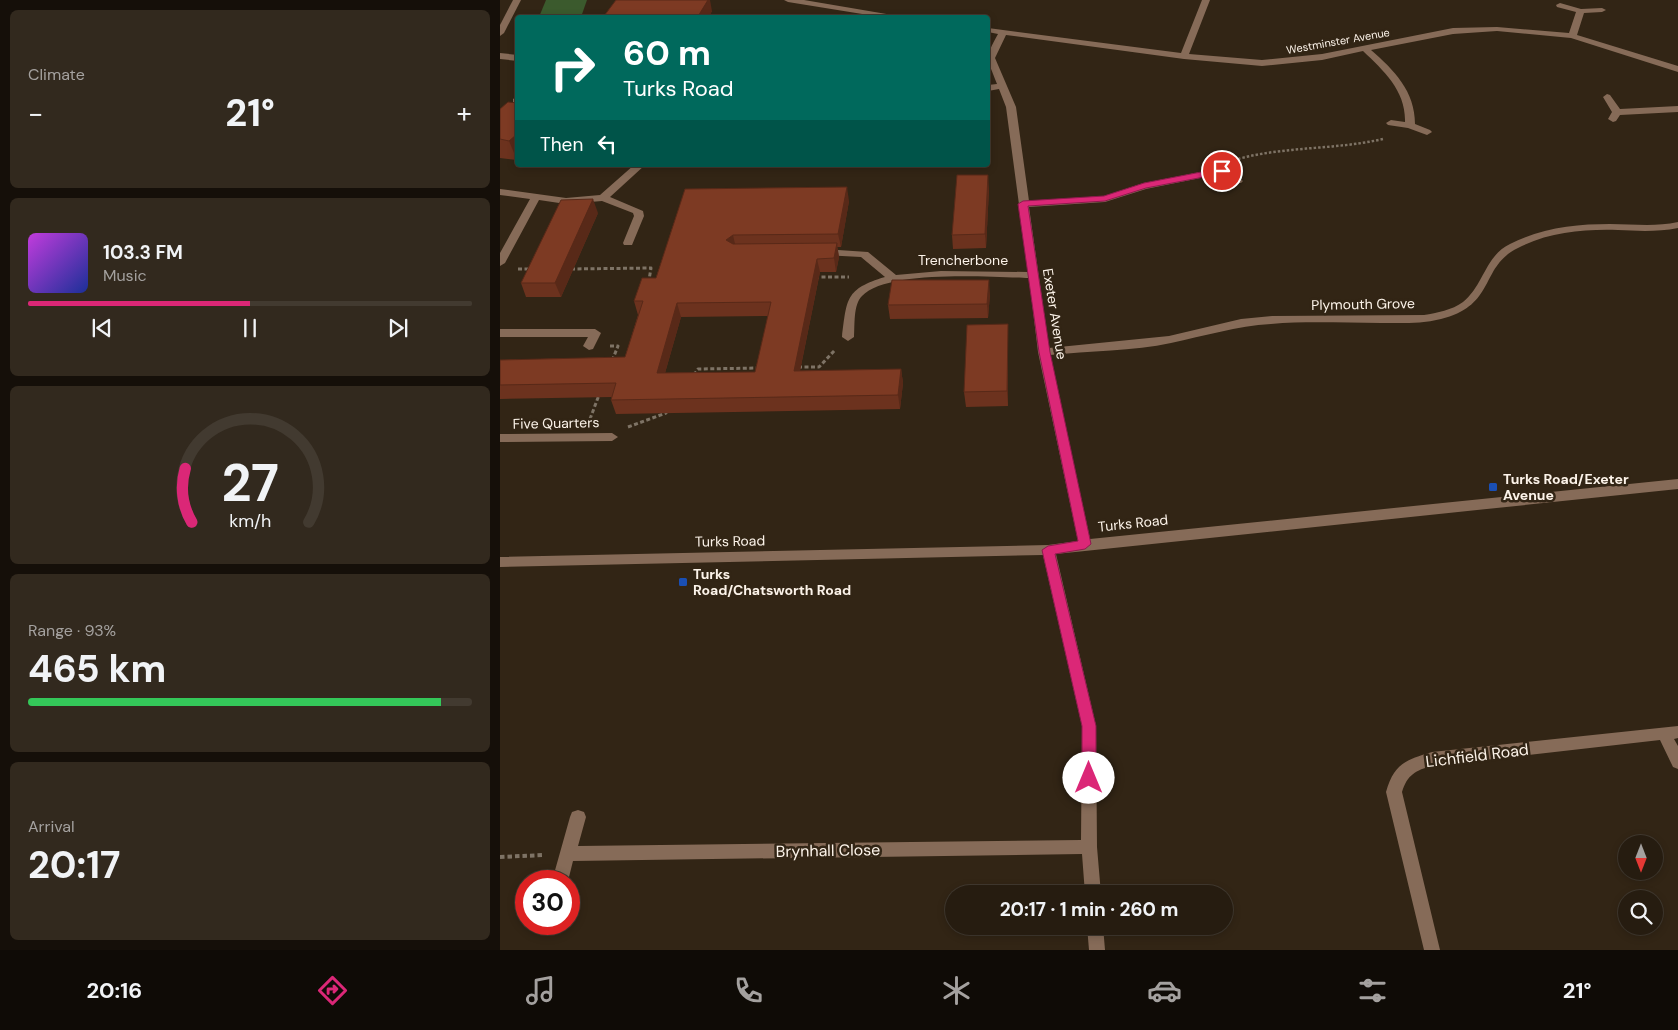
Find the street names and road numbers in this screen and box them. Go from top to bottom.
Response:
street label: Westminster Avenue [1285,25,1391,57]
street label: Trencherbone [918,251,1008,269]
street label: Exeter Avenue [1039,267,1071,361]
street label: Plymouth Grove [1311,294,1415,314]
street label: Five Quarters [513,413,599,433]
street label: Turks Road [1097,510,1169,536]
street label: Turks Road [695,531,765,551]
street label: Lichfield Road [1424,739,1530,772]
street label: Brynhall Close [776,839,880,862]

